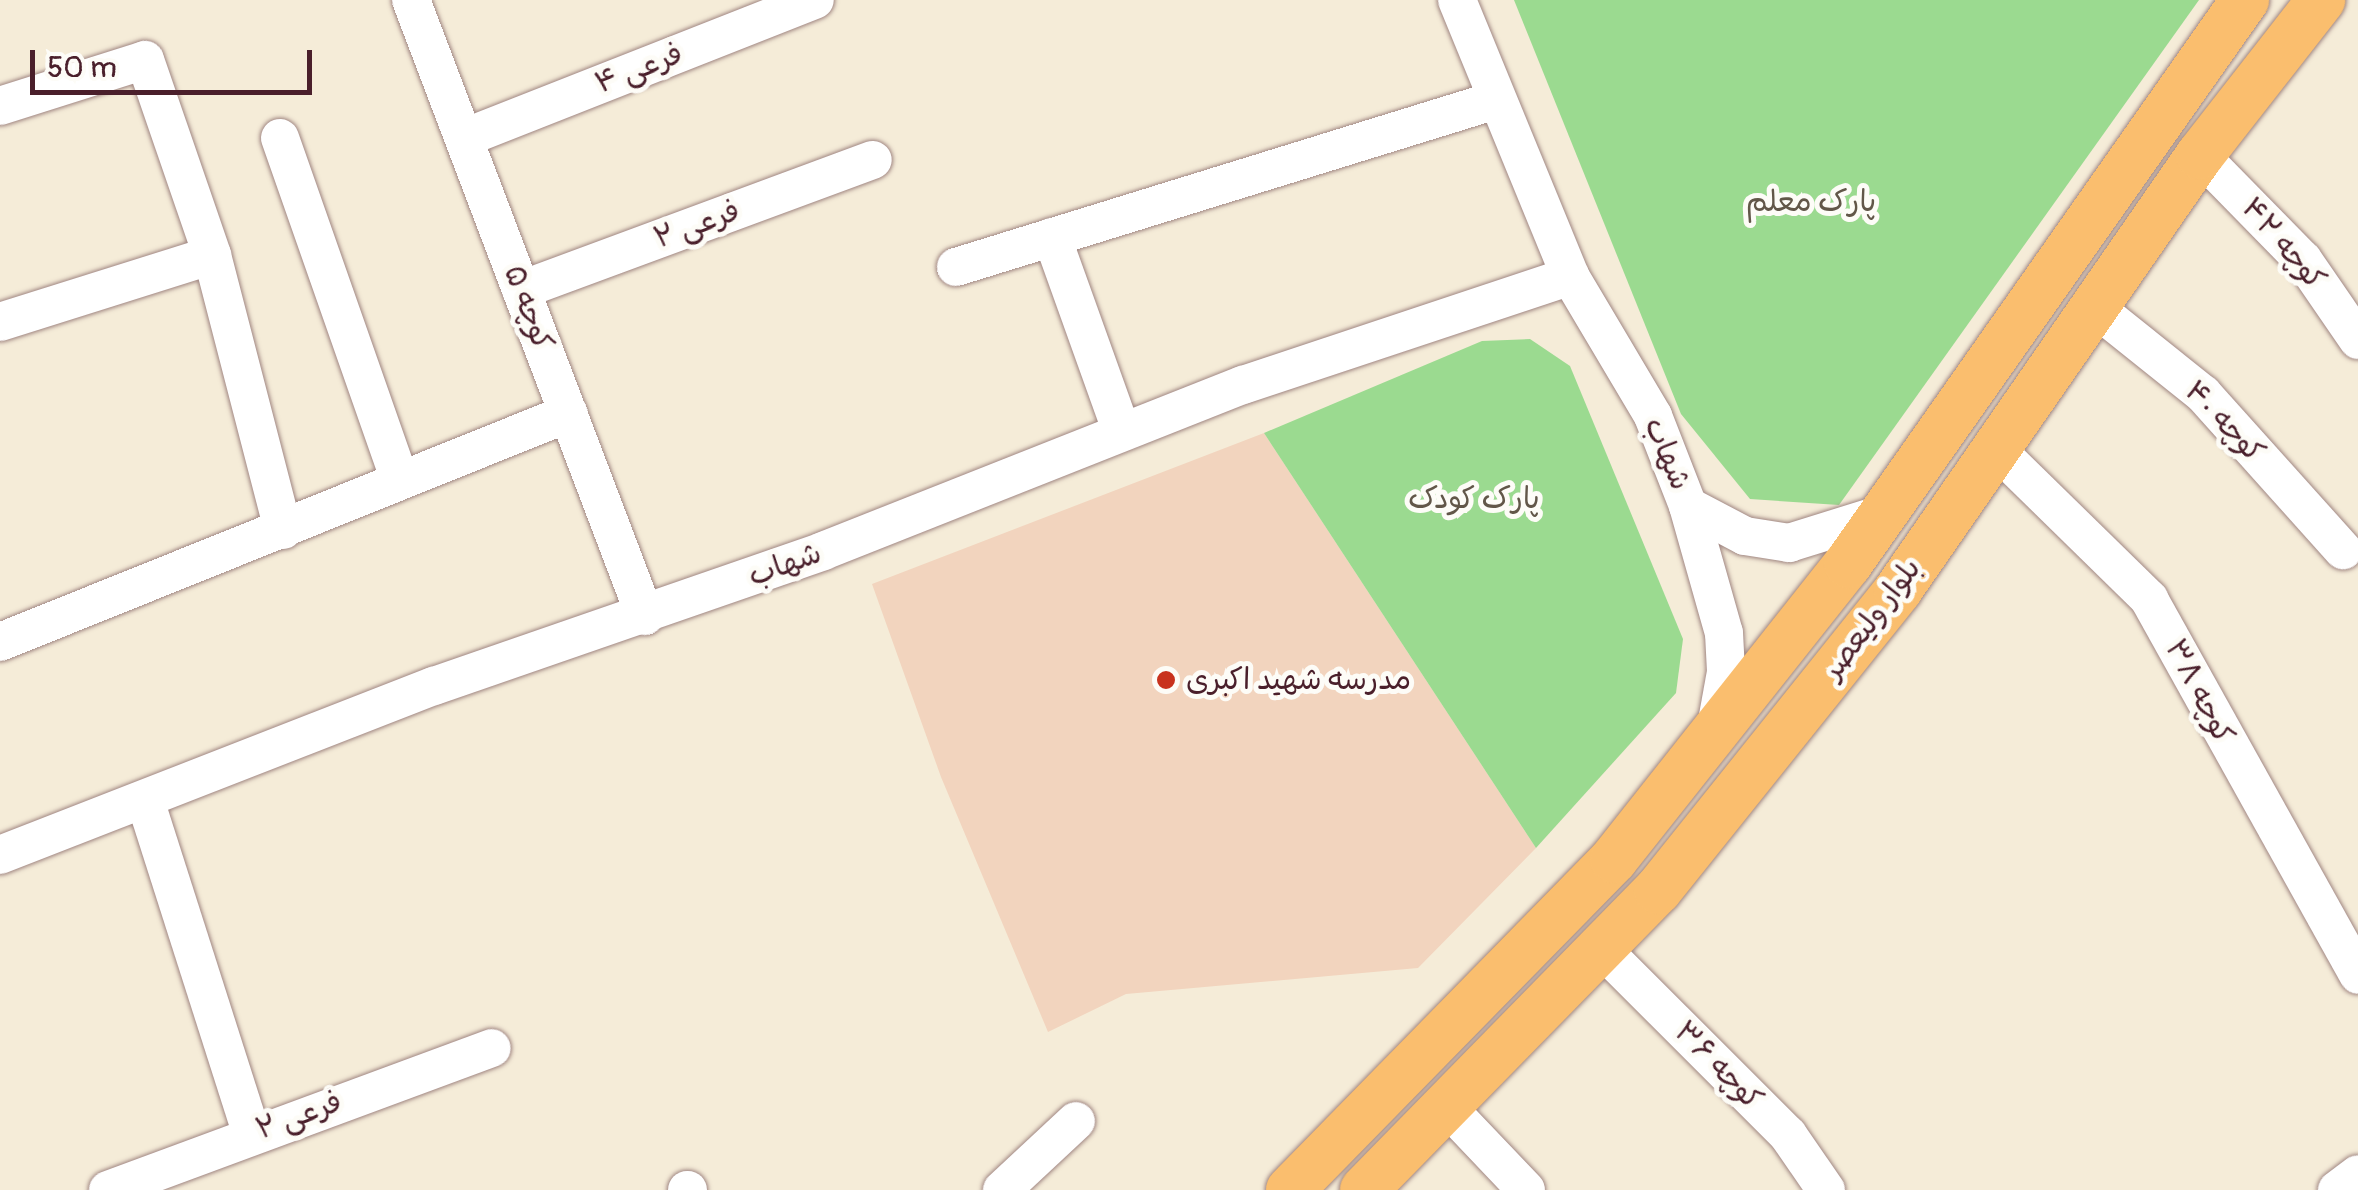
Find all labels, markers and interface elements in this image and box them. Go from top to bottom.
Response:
scale bar [35,30,318,92]
street label: فرعی ۴ [590,36,688,102]
text: 50 m [47,49,117,86]
park label: پارک معلم [1746,184,1876,220]
street label: کوچه ۴۲ [2233,191,2333,297]
street label: فرعی ۲ [649,193,745,257]
street label: کوچه ۵ [495,260,561,356]
street label: کوچه ۴۰ [2176,374,2272,470]
street label: شهاب [1636,412,1698,496]
park label: پارک کودک [1408,481,1540,517]
street label: شهاب [744,535,826,595]
street label: بلوار ولیعصر [1815,552,1929,686]
street label: کوچه ۳۸ [2157,634,2241,750]
place label: مدرسه شهید اکبری [1186,662,1411,698]
marker: مدرسه شهید اکبری [1155,669,1177,691]
street label: ۳۶ کوچه [1666,1014,1770,1118]
street label: فرعی ۲ [251,1084,347,1148]

